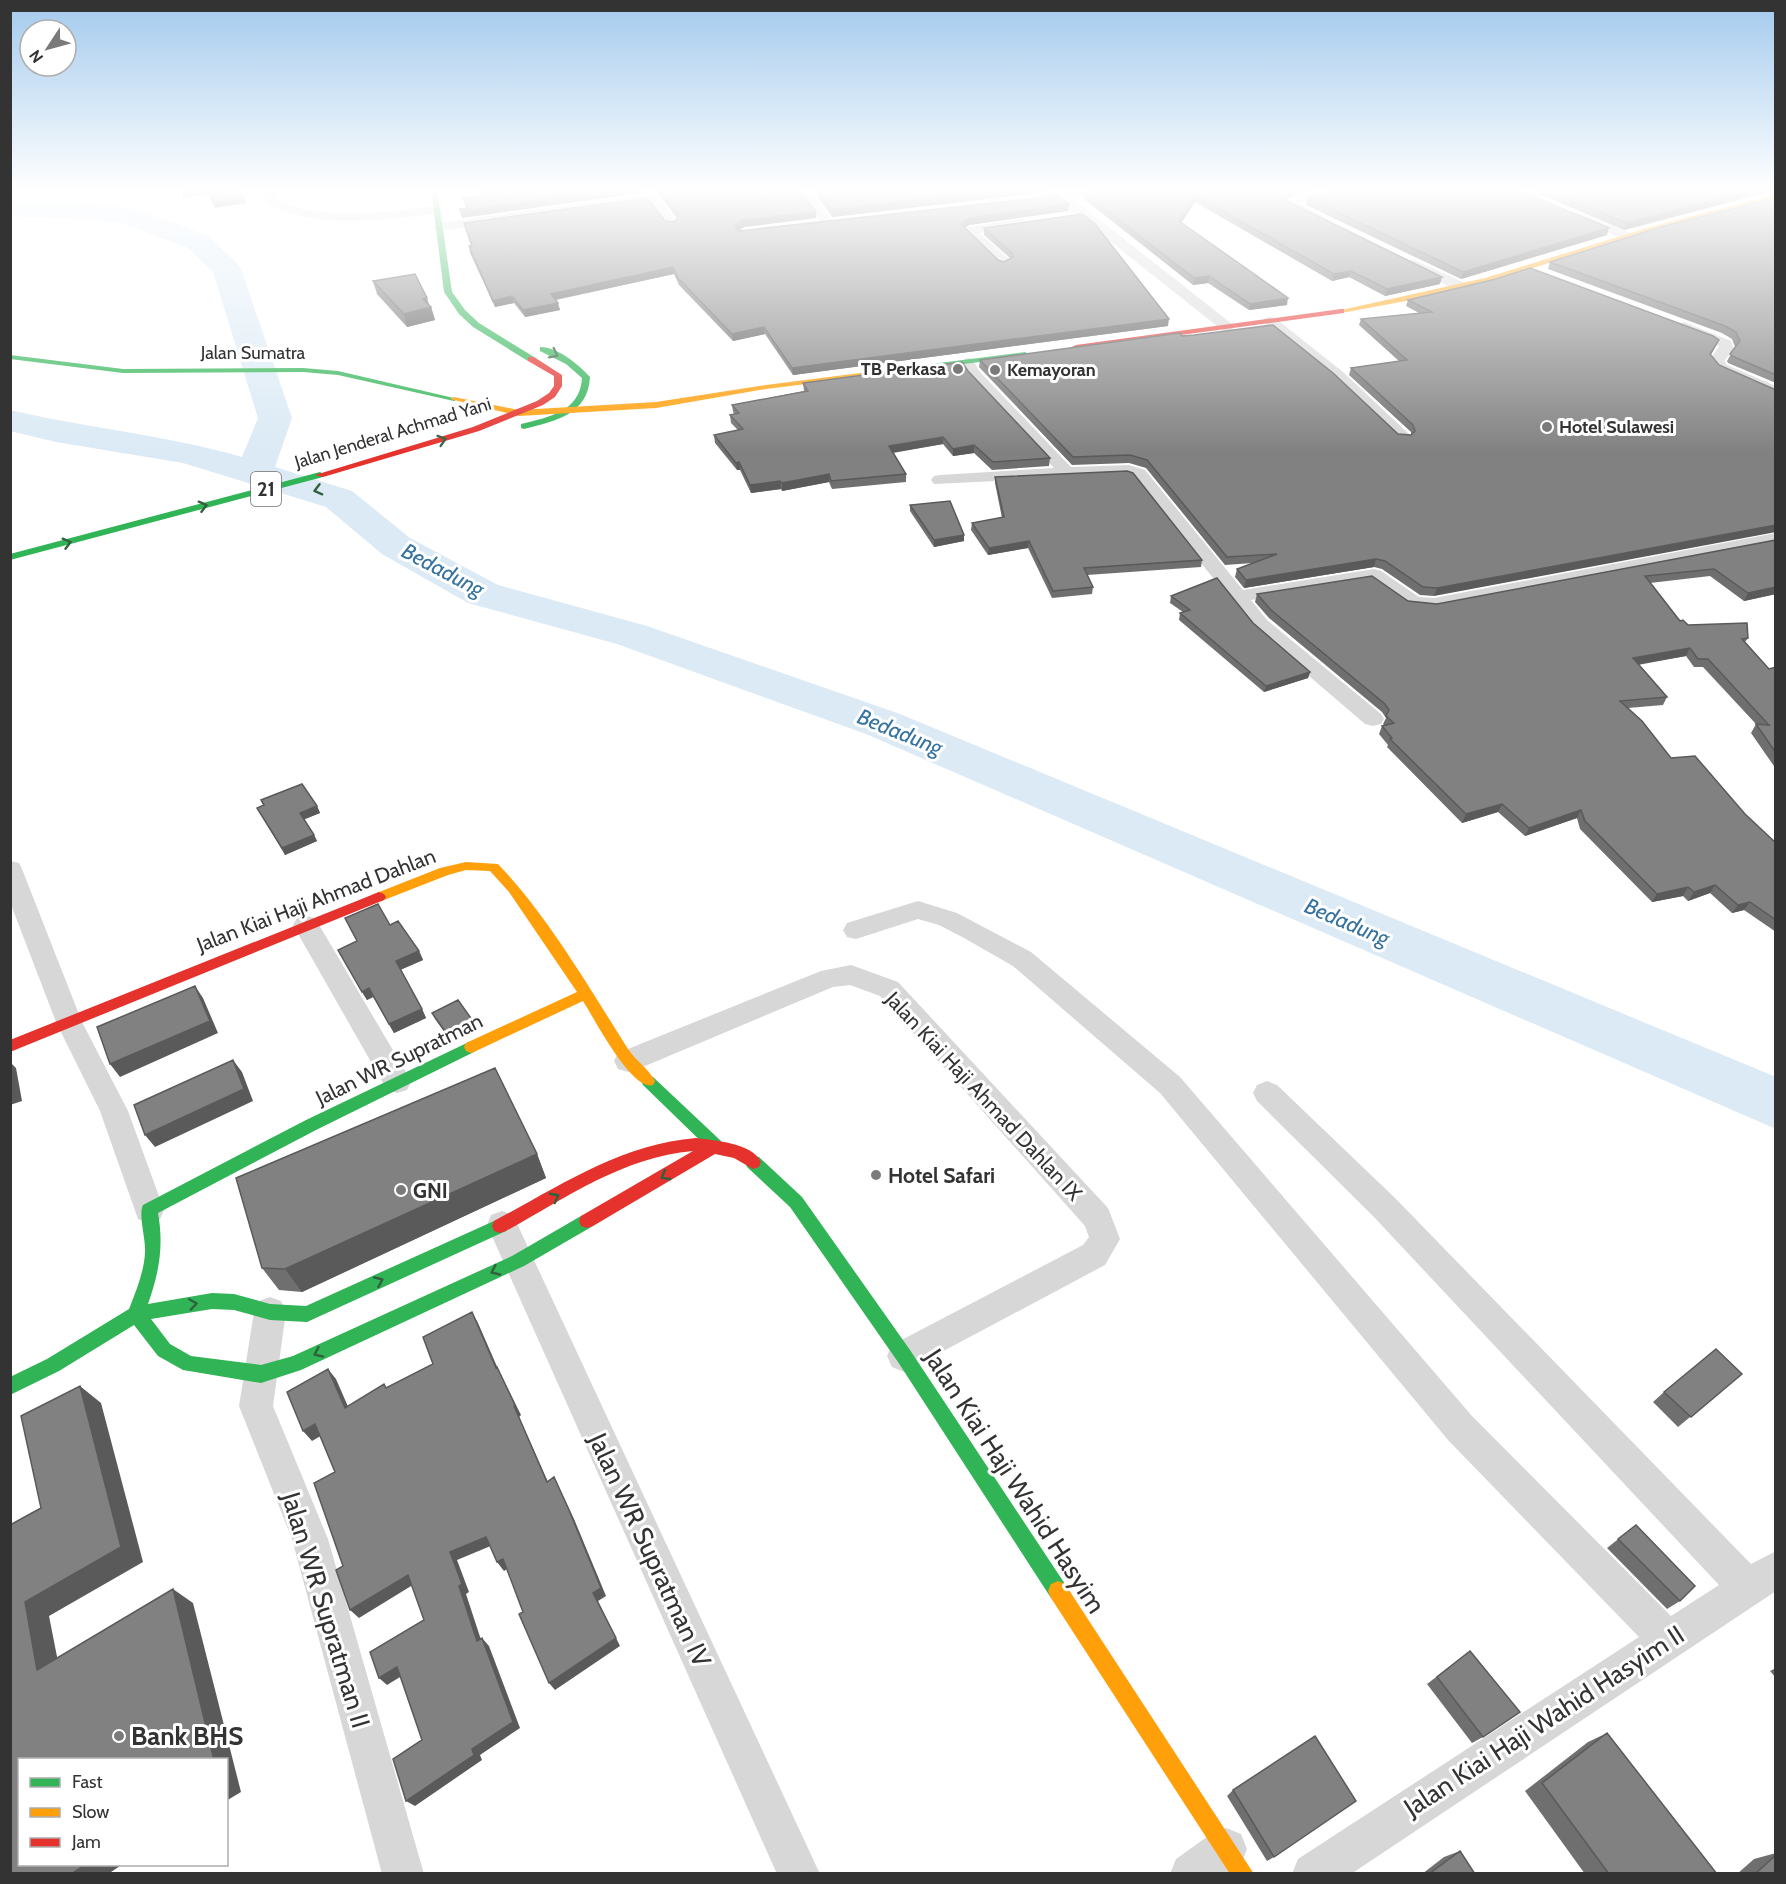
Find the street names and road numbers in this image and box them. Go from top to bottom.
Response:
street label: Jalan Sumatra [200,342,306,364]
street label: Jalan Jenderal Achmad Yani [291,393,494,474]
road number: 21 [251,472,281,506]
street label: Jalan Kiai Haji Ahmad Dahlan [192,843,439,958]
street label: Jalan Kiai Haji Ahmad Dahlan IX [879,986,1088,1207]
street label: Jalan WR Supratman [311,1008,486,1111]
street label: Jalan Kiai Haji Wahid Hasyim [917,1342,1112,1619]
street label: Jalan WR Supratman IV [581,1427,718,1672]
street label: Jalan WR Supratman II [275,1487,377,1732]
street label: Jalan Kiai Haji Wahid Hasyim II [1397,1618,1690,1824]

